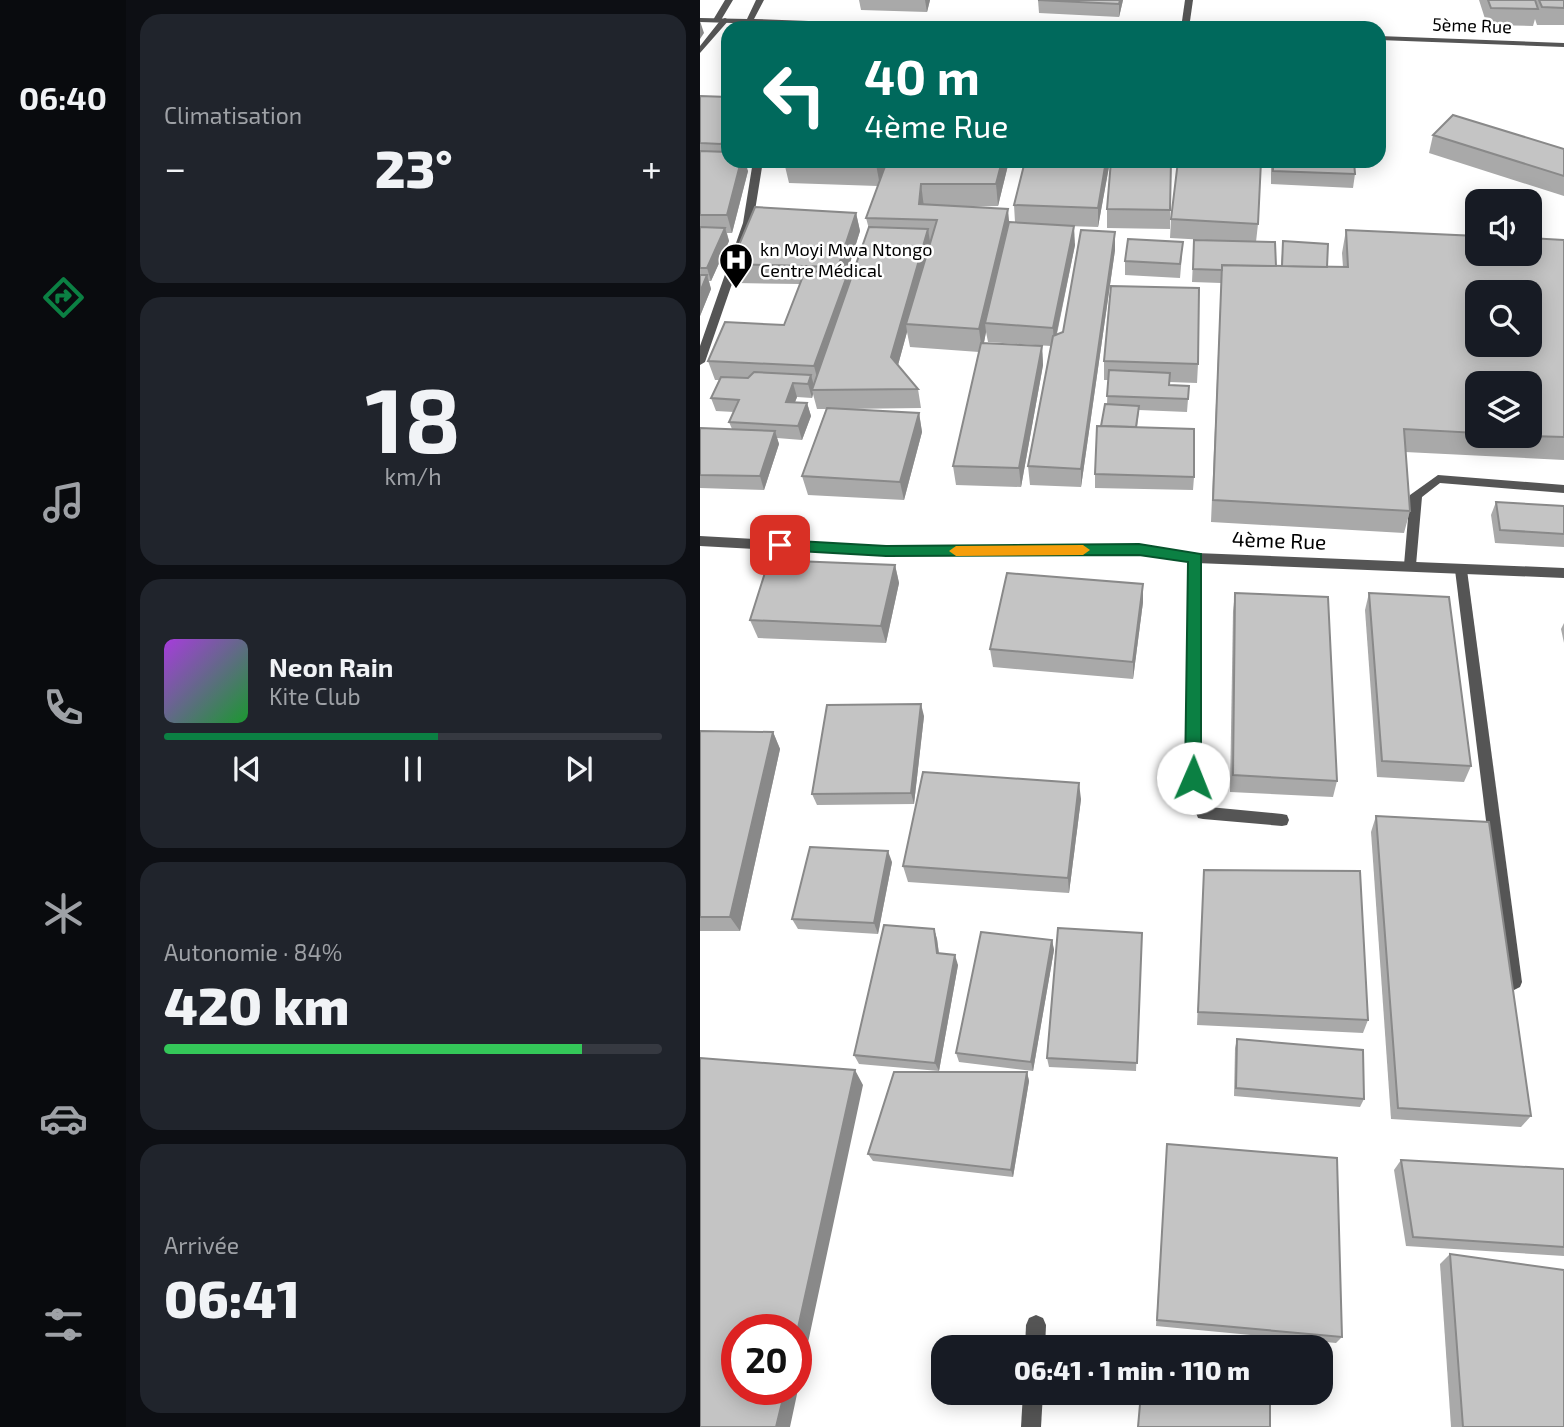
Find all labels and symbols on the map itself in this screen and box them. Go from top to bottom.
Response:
street label: 5ème Rue [1432,13,1512,37]
place label: kn Moyi Mwa Ntongo Centre Médical [760,238,932,281]
hospital icon: kn Moyi Mwa Ntongo Centre Médical [717,241,755,290]
pin [750,515,810,575]
street label: 4ème Rue [1231,525,1327,554]
position arrow [1156,741,1230,815]
speed limit sign: 20 [721,1314,812,1405]

